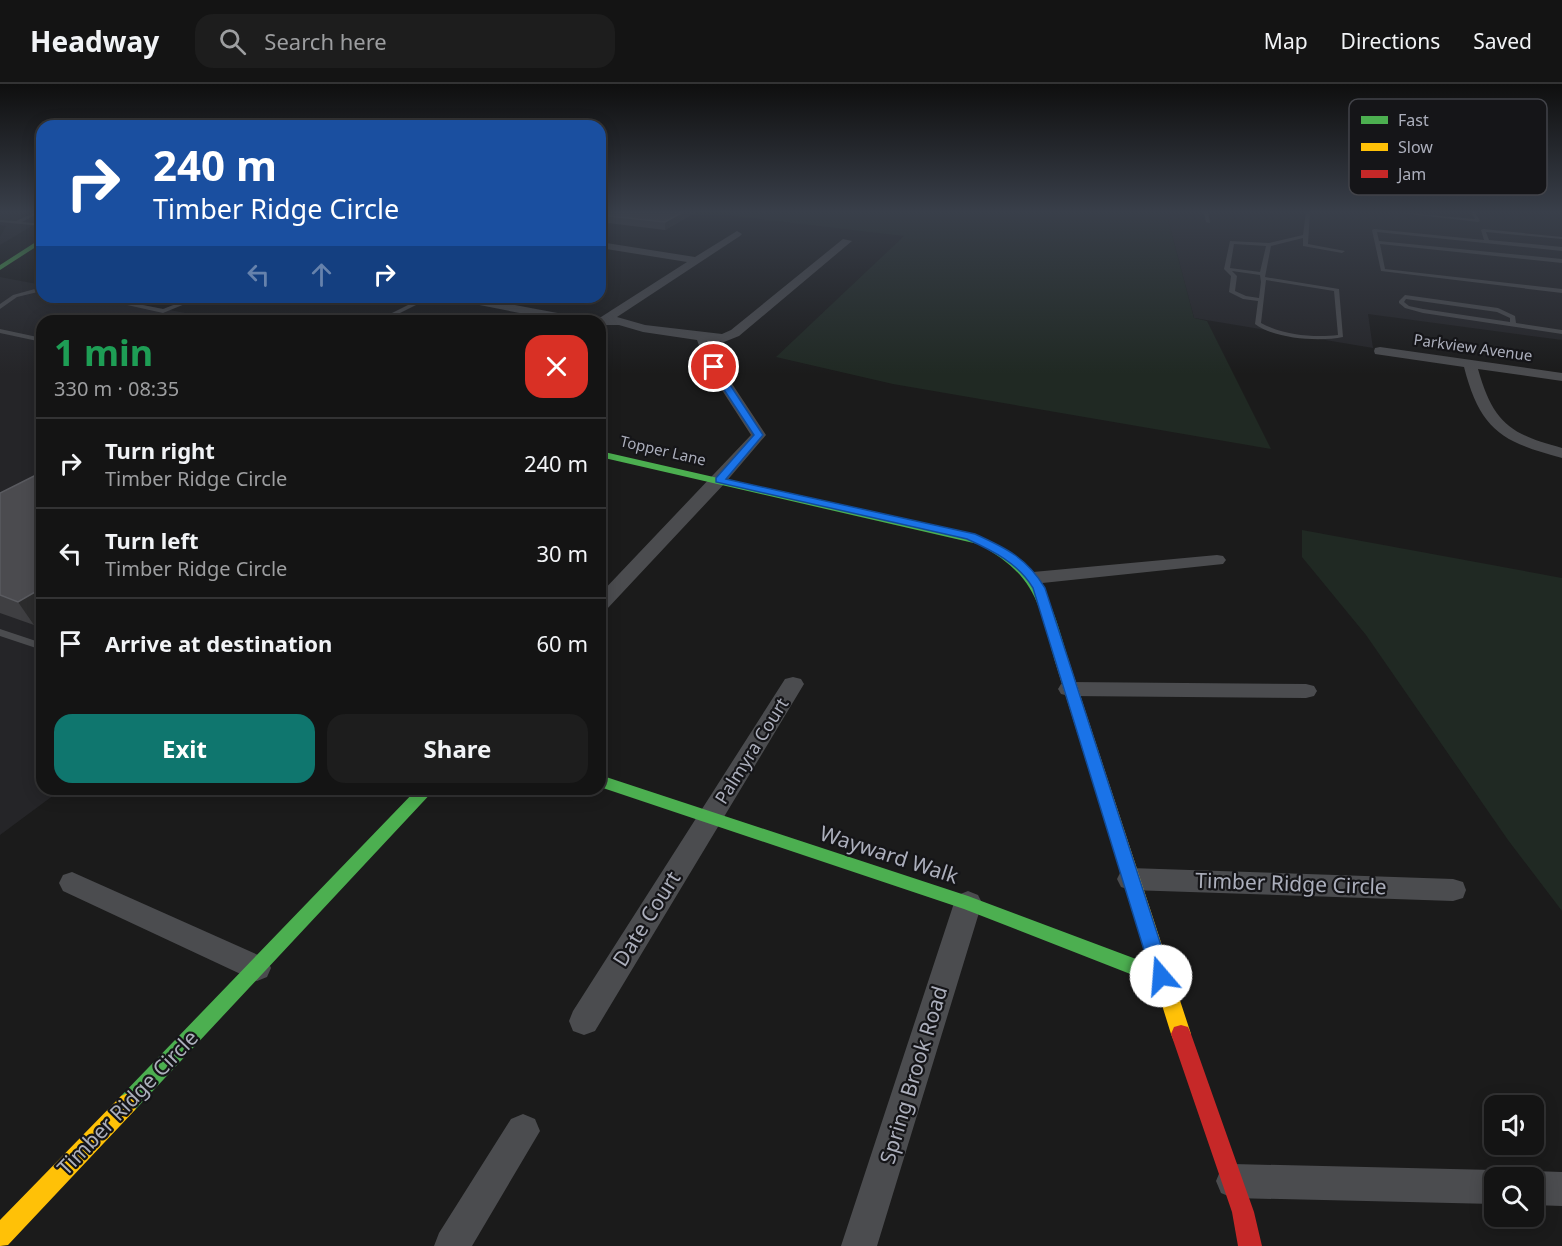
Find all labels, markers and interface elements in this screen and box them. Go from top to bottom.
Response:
search box [195,14,615,68]
text: Headway [30,22,159,60]
icon: search [216,25,249,58]
text: Search here [264,26,387,56]
text: Map [1264,27,1308,55]
text: Directions [1341,27,1440,55]
text: Saved [1473,27,1532,55]
legend [1349,99,1547,195]
text: Fast [1398,109,1429,131]
text: 240 m [153,136,277,193]
text: Slow [1398,136,1433,158]
icon: right [54,144,132,222]
text: Jam [1396,163,1426,185]
text: Timber Ridge Circle [153,190,399,227]
icon: left [242,258,275,291]
icon: ahead [305,258,338,291]
icon: right [368,258,401,291]
text: 1 min [54,328,153,377]
street label: Parkview Avenue [1412,329,1534,365]
button: close [525,335,588,398]
pin [688,341,739,392]
icon: arrive [697,350,730,383]
text: 330 m · 08:35 [54,375,179,402]
street label: Topper Lane [618,430,708,470]
text: Turn right [105,435,215,465]
icon: right [54,447,87,480]
text: 240 m [524,448,588,478]
text: Timber Ridge Circle [105,465,287,492]
text: Turn left [105,525,199,555]
icon: left [54,537,87,570]
text: 30 m [537,538,588,568]
text: Timber Ridge Circle [105,555,287,582]
icon: arrive [54,627,87,660]
text: Arrive at destination [105,628,332,658]
text: 60 m [537,628,588,658]
street label: Palmyra Court [709,692,794,808]
button: Exit [54,714,315,783]
button: Share [327,714,588,783]
street label: Wayward Walk [816,818,963,890]
street label: Date Court [606,865,687,971]
street label: Timber Ridge Circle [1195,866,1387,900]
position arrow [1129,944,1193,1008]
street label: Spring Brook Road [873,982,953,1167]
street label: Timber Ridge Circle [51,1024,204,1181]
map controls [1484,1095,1544,1227]
button: sound [1484,1095,1544,1155]
button: search [1484,1167,1544,1227]

